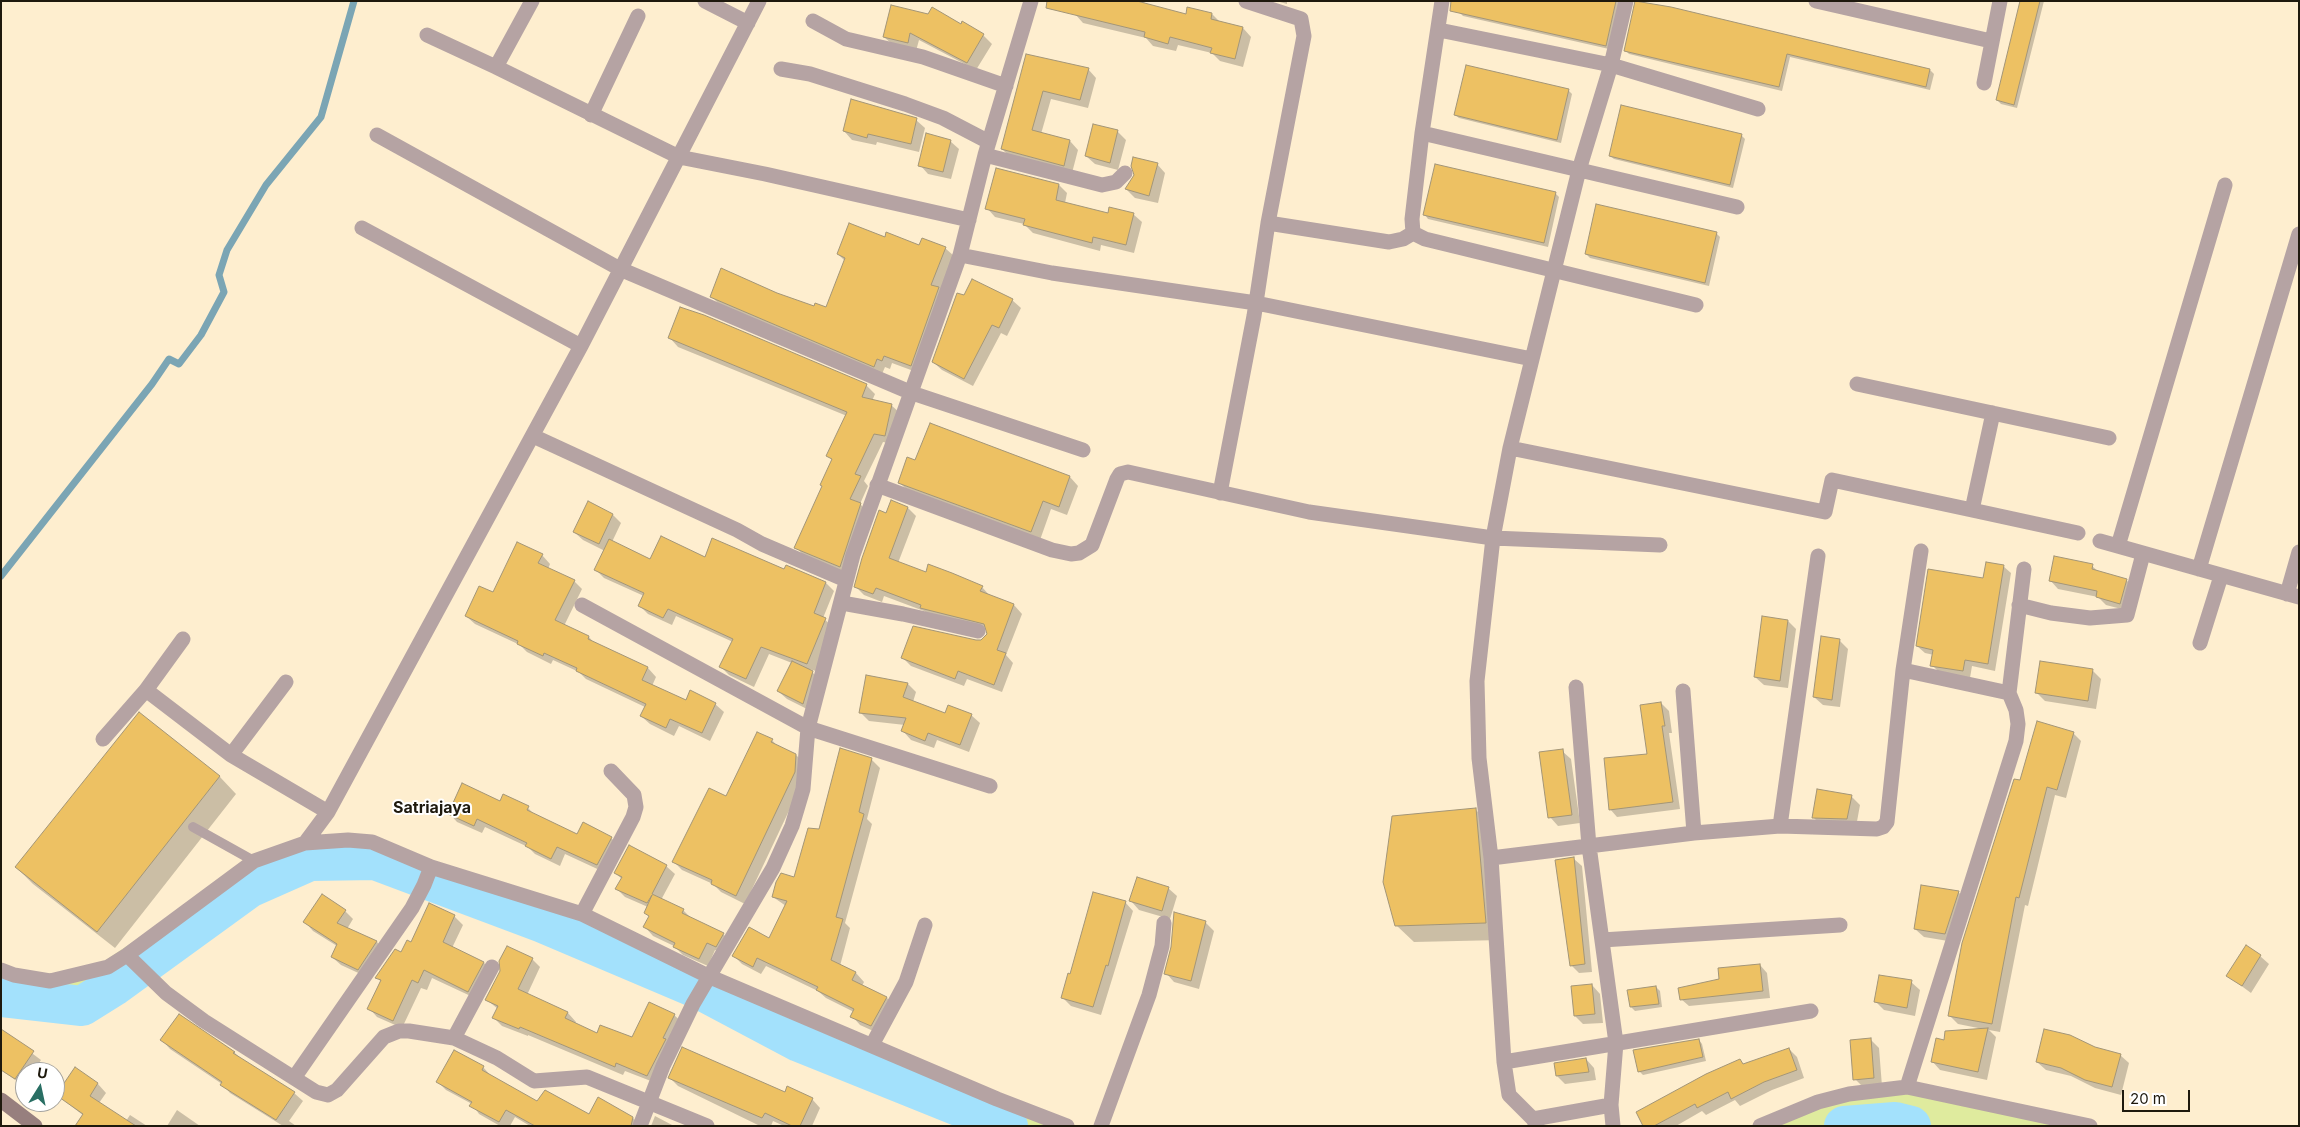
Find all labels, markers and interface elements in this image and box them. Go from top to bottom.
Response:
district label: Satriajaya [393,798,471,818]
north arrow [15,1062,65,1112]
text: U [36,1063,49,1082]
scale bar [2125,1080,2192,1112]
text: 20 m [2130,1089,2166,1108]

